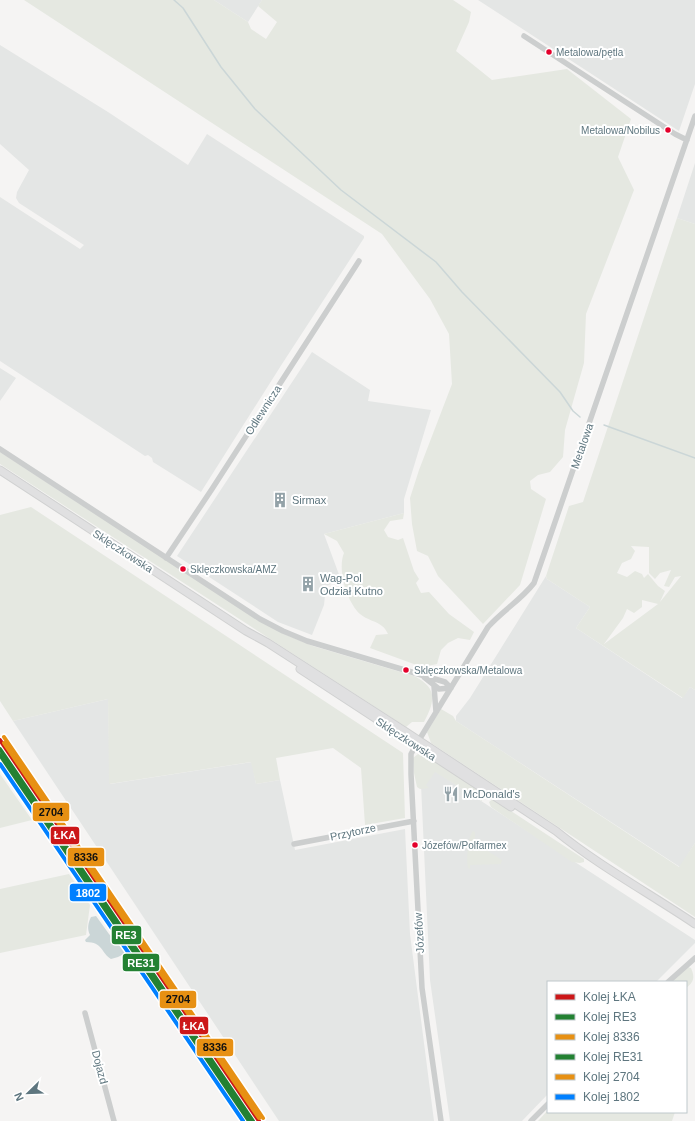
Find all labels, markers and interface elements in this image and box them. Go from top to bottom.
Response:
marker: Metalowa/pętla [544,47,554,57]
place label: Metalowa/pętla [556,47,624,58]
place label: Metalowa/Nobilus [581,125,660,136]
marker: Metalowa/Nobilus [663,125,673,135]
street label: Odlewnicza [242,382,284,437]
street label: Metalowa [569,421,596,470]
building icon: Sirmax [271,491,289,509]
place label: Sirmax [292,494,327,506]
street label: Sklęczkowska [91,527,156,575]
marker: Sklęczkowska/AMZ [178,564,188,574]
place label: Sklęczkowska/AMZ [190,564,277,575]
place label: Wag-Pol Odział Kutno [320,572,383,597]
building icon: Wag-Pol Odział Kutno [299,575,317,593]
marker: Sklęczkowska/Metalowa [401,665,411,675]
place label: Sklęczkowska/Metalowa [414,665,523,676]
street label: Sklęczkowska [374,715,439,763]
restaurant icon: McDonald's [442,785,460,803]
place label: McDonald's [463,788,521,800]
line badge: 2704 [32,802,70,822]
text: 2704 [39,806,64,818]
street label: Przytorze [329,821,377,843]
line badge: ŁKA [50,826,80,845]
text: ŁKA [54,829,76,841]
marker: Józefów/Polfarmex [410,840,420,850]
place label: Józefów/Polfarmex [422,840,506,851]
line badge: 8336 [67,847,105,867]
text: 8336 [74,851,98,863]
line badge: 1802 [69,883,107,902]
text: 1802 [76,887,100,899]
street label: Józefów [412,912,426,953]
line badge: RE3 [111,925,142,945]
text: RE3 [115,929,137,941]
line badge: RE31 [122,953,160,972]
text: RE31 [127,957,155,969]
legend [547,981,687,1113]
line badge: 2704 [159,990,197,1009]
text: Kolej ŁKA [583,990,636,1004]
text: 2704 [166,993,191,1005]
text: Kolej RE3 [583,1010,637,1024]
line badge: ŁKA [179,1016,209,1035]
text: ŁKA [183,1020,205,1032]
text: Kolej 8336 [583,1030,640,1044]
line badge: 8336 [196,1038,234,1057]
text: 8336 [203,1041,227,1053]
street label: Dojazd [90,1049,110,1085]
text: Kolej RE31 [583,1050,643,1064]
text: Kolej 2704 [583,1070,640,1084]
north arrow [8,1073,48,1113]
text: Kolej 1802 [583,1090,640,1104]
text: N [12,1091,26,1103]

